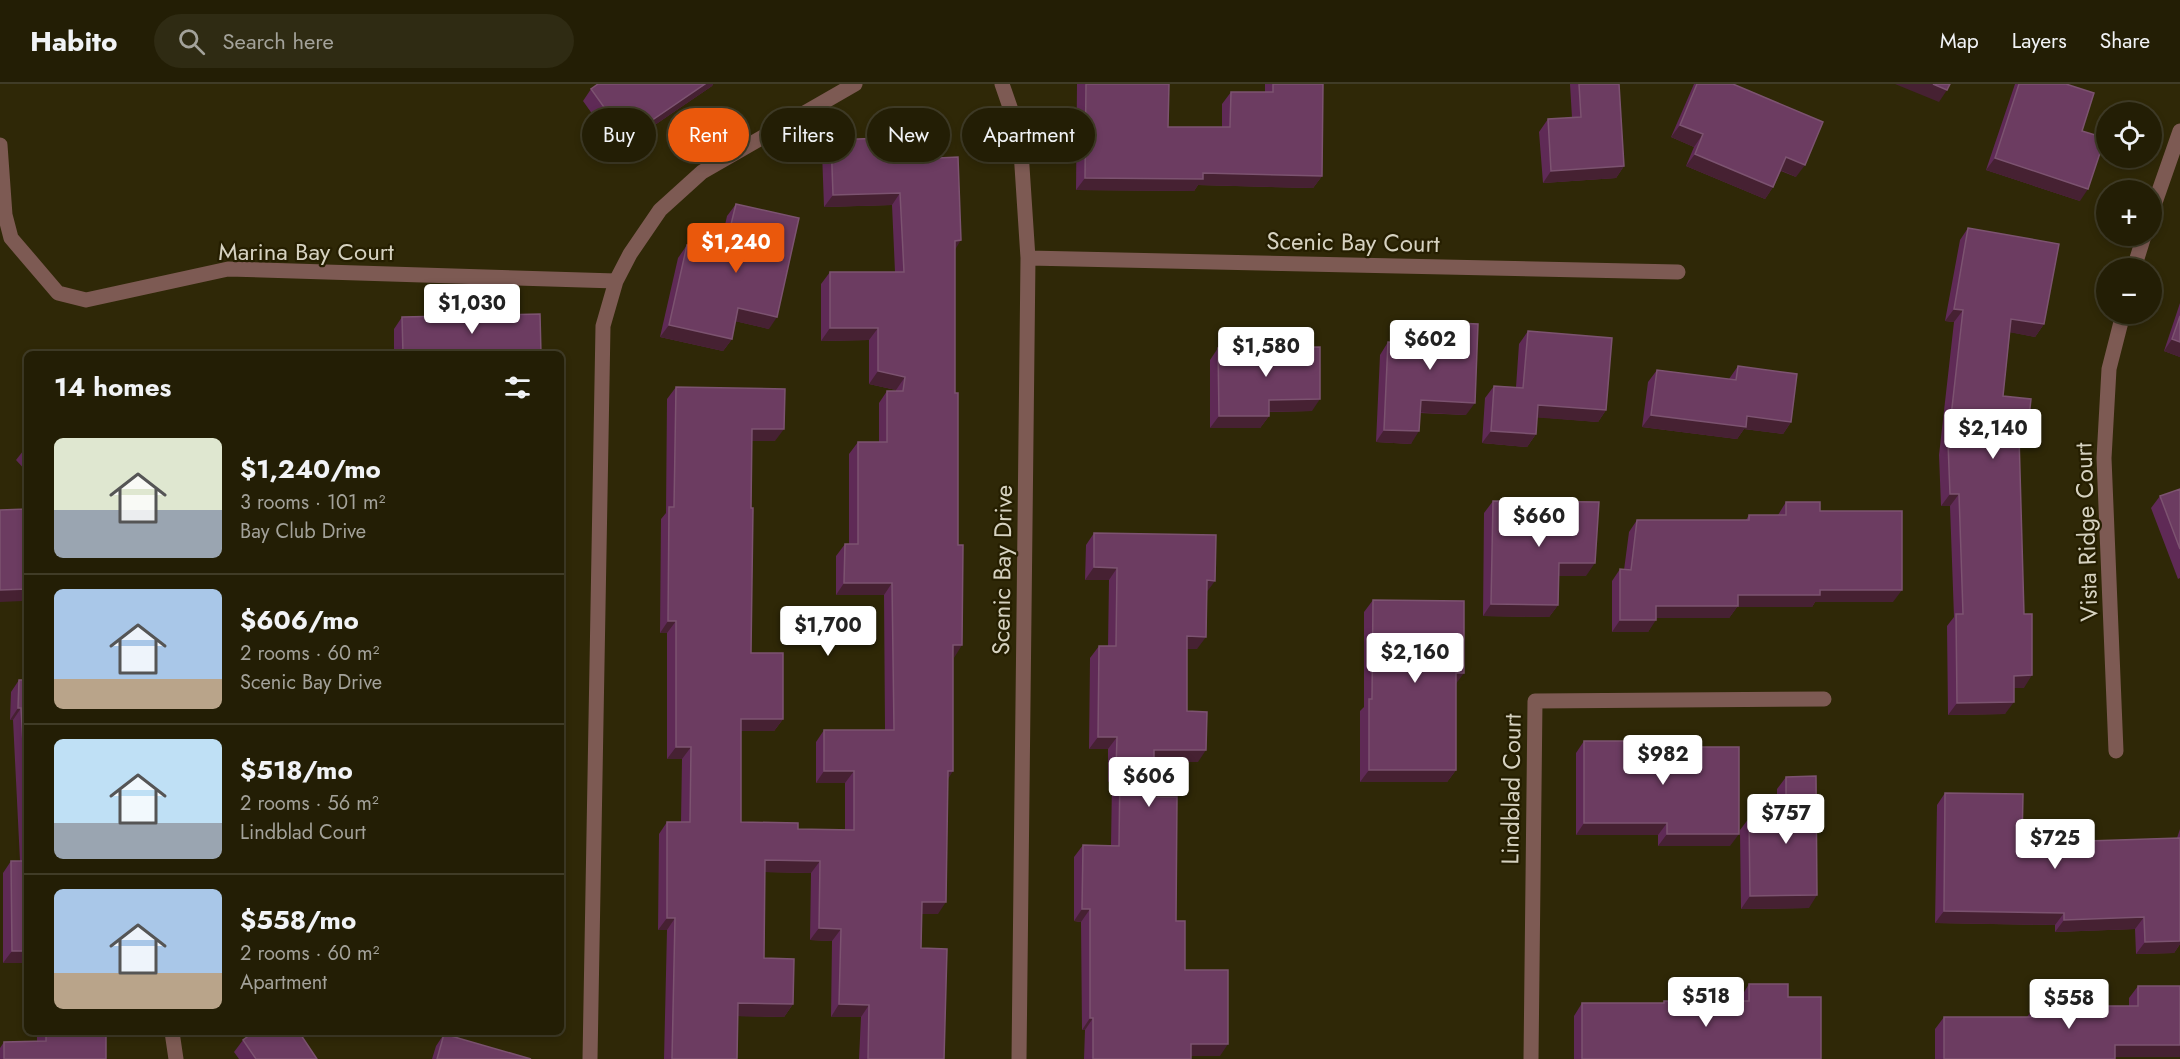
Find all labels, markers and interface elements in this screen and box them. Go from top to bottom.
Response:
search box [154,14,574,68]
text: Habito [30,21,118,62]
icon: search [175,25,208,58]
text: Search here [223,25,334,57]
text: Map [1940,26,1979,56]
text: Layers [2012,26,2067,56]
text: Share [2100,26,2150,56]
map controls [2096,102,2162,324]
button: locate [2096,102,2162,168]
chip: Buy [582,108,656,162]
chip: Rent [668,108,749,162]
chip: Filters [761,108,855,162]
chip: New [867,108,950,162]
chip: Apartment [962,108,1095,162]
button: + [2096,180,2162,246]
pin: $1,240 [687,223,785,274]
street label: Scenic Bay Court [1266,223,1440,261]
text: $1,240 [701,228,771,257]
street label: Marina Bay Court [218,234,394,269]
button: − [2096,258,2162,324]
pin: $1,030 [423,284,521,335]
text: $1,030 [438,289,506,318]
pin: $602 [1394,320,1466,371]
text: $602 [1404,325,1456,354]
pin: $1,580 [1217,327,1315,378]
text: $1,580 [1232,332,1300,361]
text: 14 homes [54,368,171,406]
icon: filters [501,371,534,404]
pin: $2,140 [1944,409,2042,460]
text: $2,140 [1958,414,2028,443]
street label: Vista Ridge Court [2065,442,2107,622]
text: $1,240/mo [240,450,381,488]
icon: home [102,462,174,534]
street label: Scenic Bay Drive [983,484,1021,656]
text: 3 rooms · 101 m² [240,488,386,517]
pin: $660 [1503,497,1575,548]
text: $660 [1513,502,1565,531]
text: Bay Club Drive [240,517,366,546]
text: $606/mo [240,601,359,639]
pin: $1,700 [779,606,877,657]
text: $1,700 [794,611,862,640]
icon: home [102,613,174,685]
pin: $2,160 [1366,633,1464,684]
text: $2,160 [1381,638,1449,667]
text: 2 rooms · 60 m² [240,639,379,668]
text: Scenic Bay Drive [240,668,382,697]
street label: Lindblad Court [1492,713,1530,865]
pin: $982 [1627,735,1699,786]
text: $982 [1637,740,1689,769]
text: $518/mo [240,751,353,789]
pin: $606 [1113,757,1185,808]
text: $606 [1123,762,1175,791]
icon: home [102,763,174,835]
text: 2 rooms · 56 m² [240,789,379,818]
pin: $757 [1750,794,1822,845]
text: $757 [1761,799,1811,828]
text: Lindblad Court [240,818,366,847]
pin: $725 [2019,819,2091,870]
text: $725 [2030,824,2080,853]
text: $558/mo [240,901,356,939]
icon: home [102,913,174,985]
text: 2 rooms · 60 m² [240,939,379,968]
text: Apartment [240,968,327,997]
pin: $518 [1670,977,1742,1028]
pin: $558 [2033,979,2105,1030]
text: $518 [1682,982,1730,1011]
text: $558 [2044,984,2094,1013]

